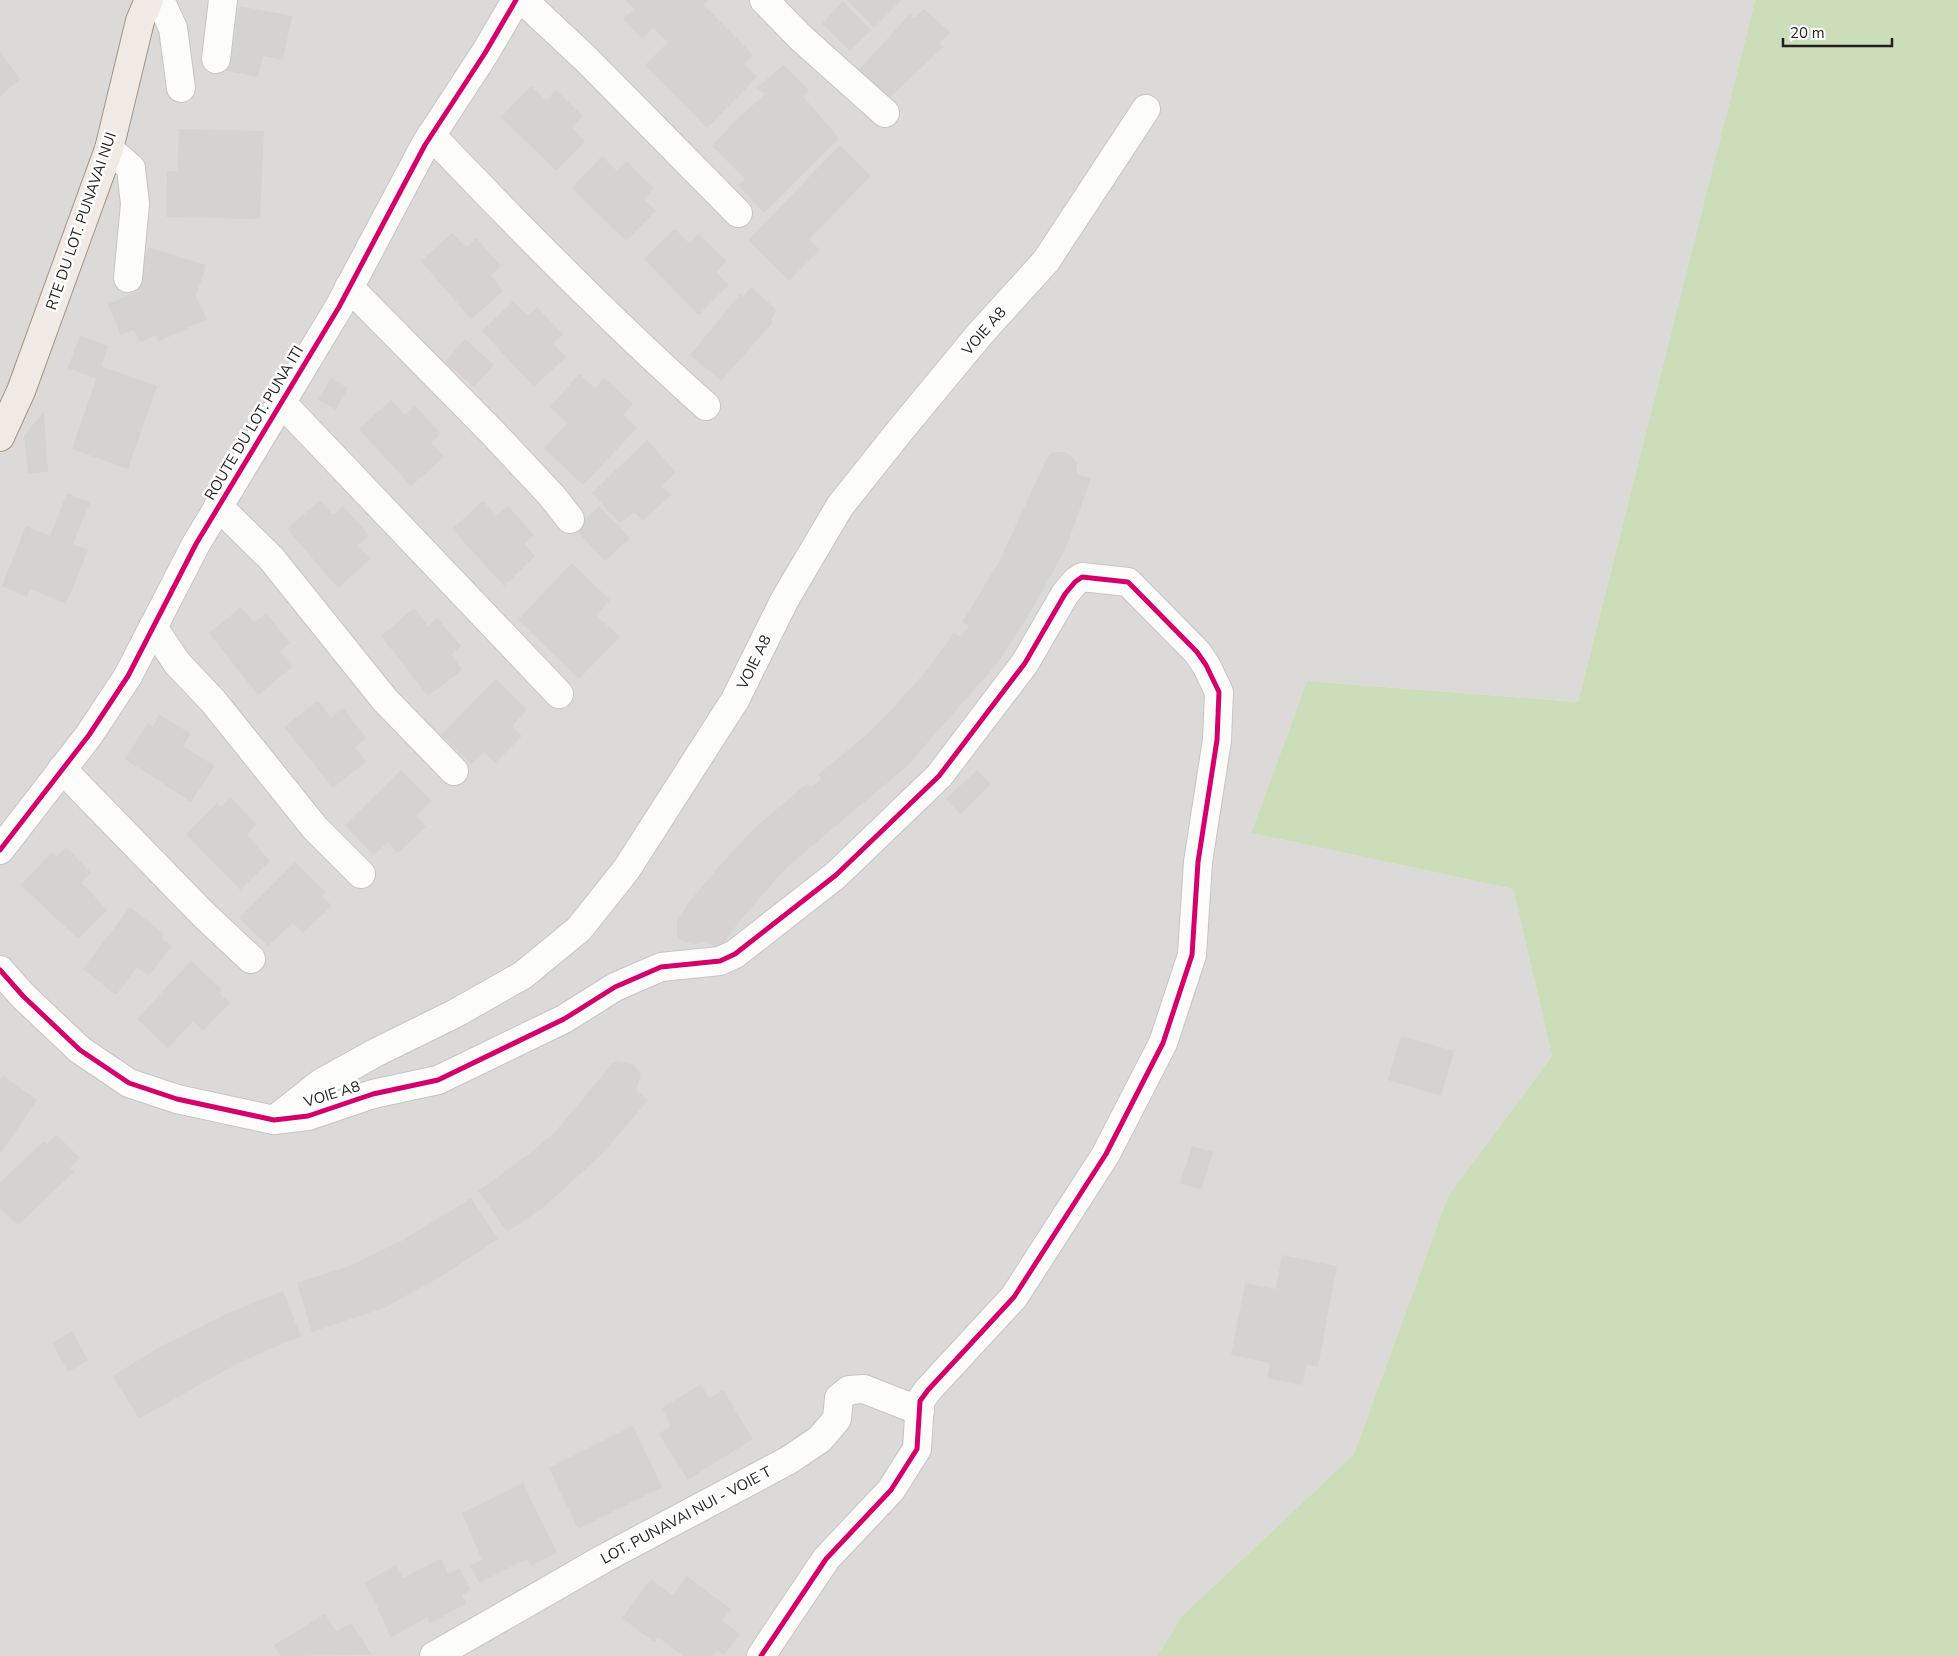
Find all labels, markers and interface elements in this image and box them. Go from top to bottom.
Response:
scale bar [1783,15,1892,47]
text: 20 m [1790,23,1825,43]
street label: RTE DU LOT. PUNAVAI NUI [41,129,121,313]
street label: VOIE A8 [957,303,1011,360]
street label: ROUTE DU LOT. PUNA ITI [200,342,308,504]
street label: VOIE A8 [732,632,776,693]
street label: VOIE A8 [300,1076,363,1112]
street label: LOT. PUNAVAI NUI - VOIE T [597,1461,775,1569]

